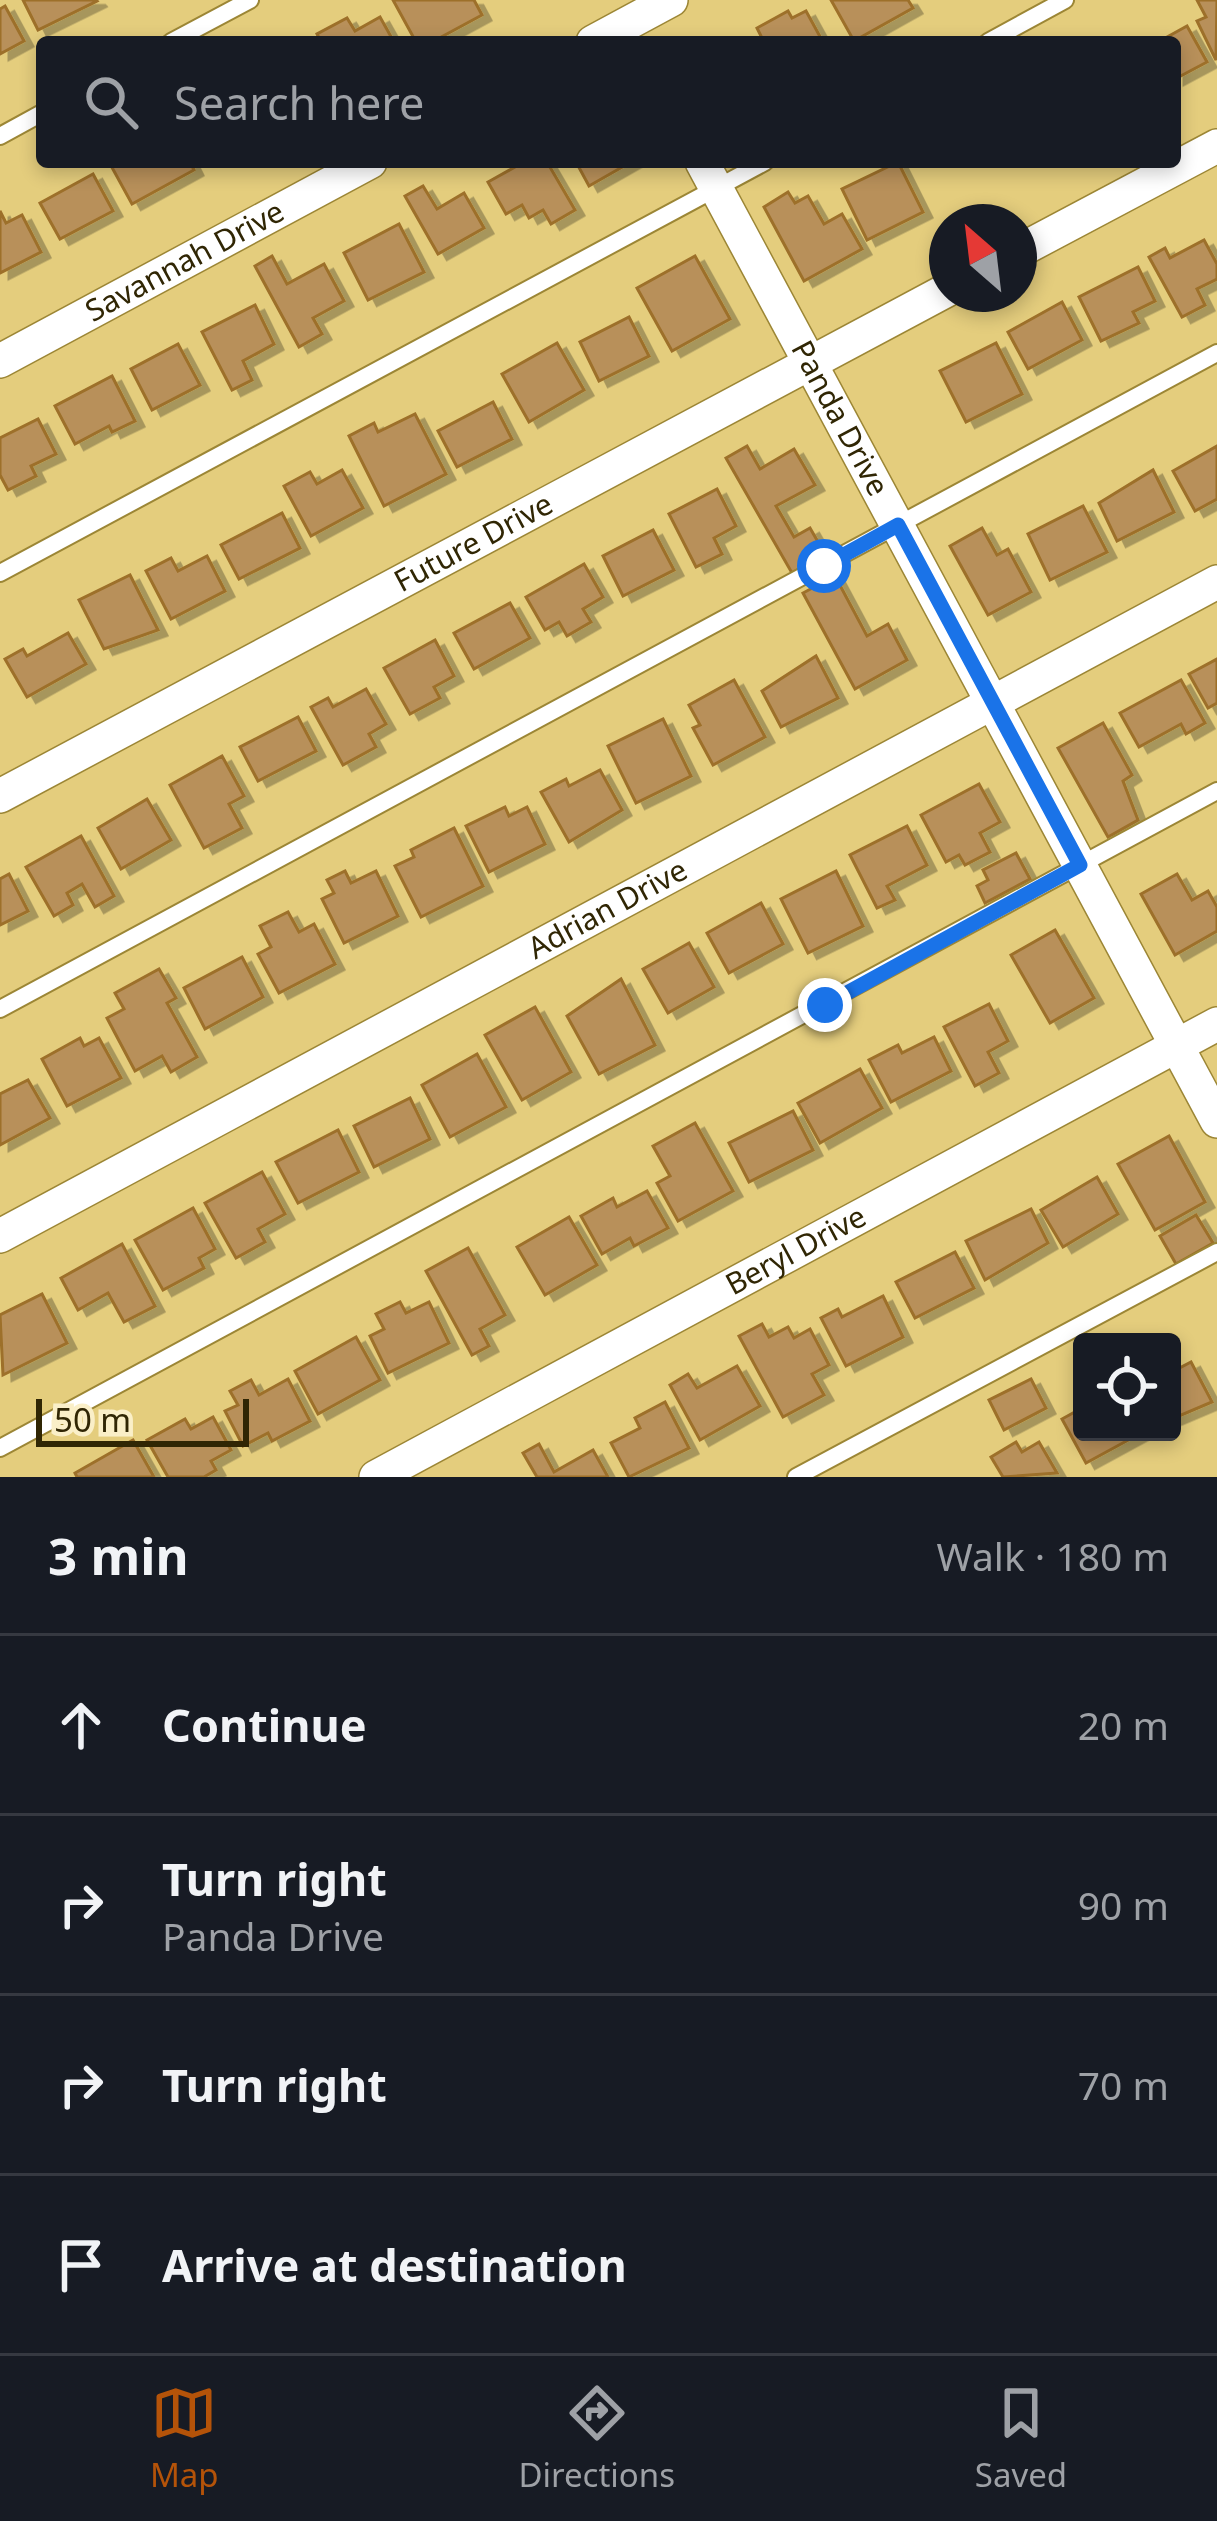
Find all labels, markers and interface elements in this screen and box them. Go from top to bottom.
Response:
search box [36,36,1181,168]
icon: search [78,69,144,135]
text: Search here [174,72,424,133]
street label: Savannah Drive [78,190,291,330]
north arrow [929,204,1037,312]
street label: Panda Drive [783,333,899,503]
street label: Future Drive [386,482,559,601]
route start [797,539,851,593]
street label: Adrian Drive [520,849,694,968]
route end [798,978,852,1032]
street label: Beryl Drive [718,1195,873,1304]
map controls [1073,1333,1181,1441]
button: locate [1073,1333,1181,1441]
scale bar [36,1393,249,1446]
text: 50 m [54,1397,131,1442]
text: 3 min [48,1520,189,1590]
text: Walk · 180 m [936,1529,1169,1582]
icon: ahead [48,1692,114,1758]
text: Continue [162,1694,367,1755]
text: 20 m [1078,1698,1169,1751]
text: Turn right [162,1848,387,1909]
icon: right [48,1872,114,1938]
text: 90 m [1078,1878,1169,1931]
text: Panda Drive [162,1909,384,1962]
icon: right [48,2052,114,2118]
text: Turn right [162,2054,387,2115]
text: 70 m [1078,2058,1169,2111]
icon: arrive [48,2232,114,2298]
text: Arrive at destination [162,2234,627,2295]
tab: Map [150,2380,219,2497]
tab: Directions [518,2380,675,2497]
tab: Saved [975,2380,1067,2497]

